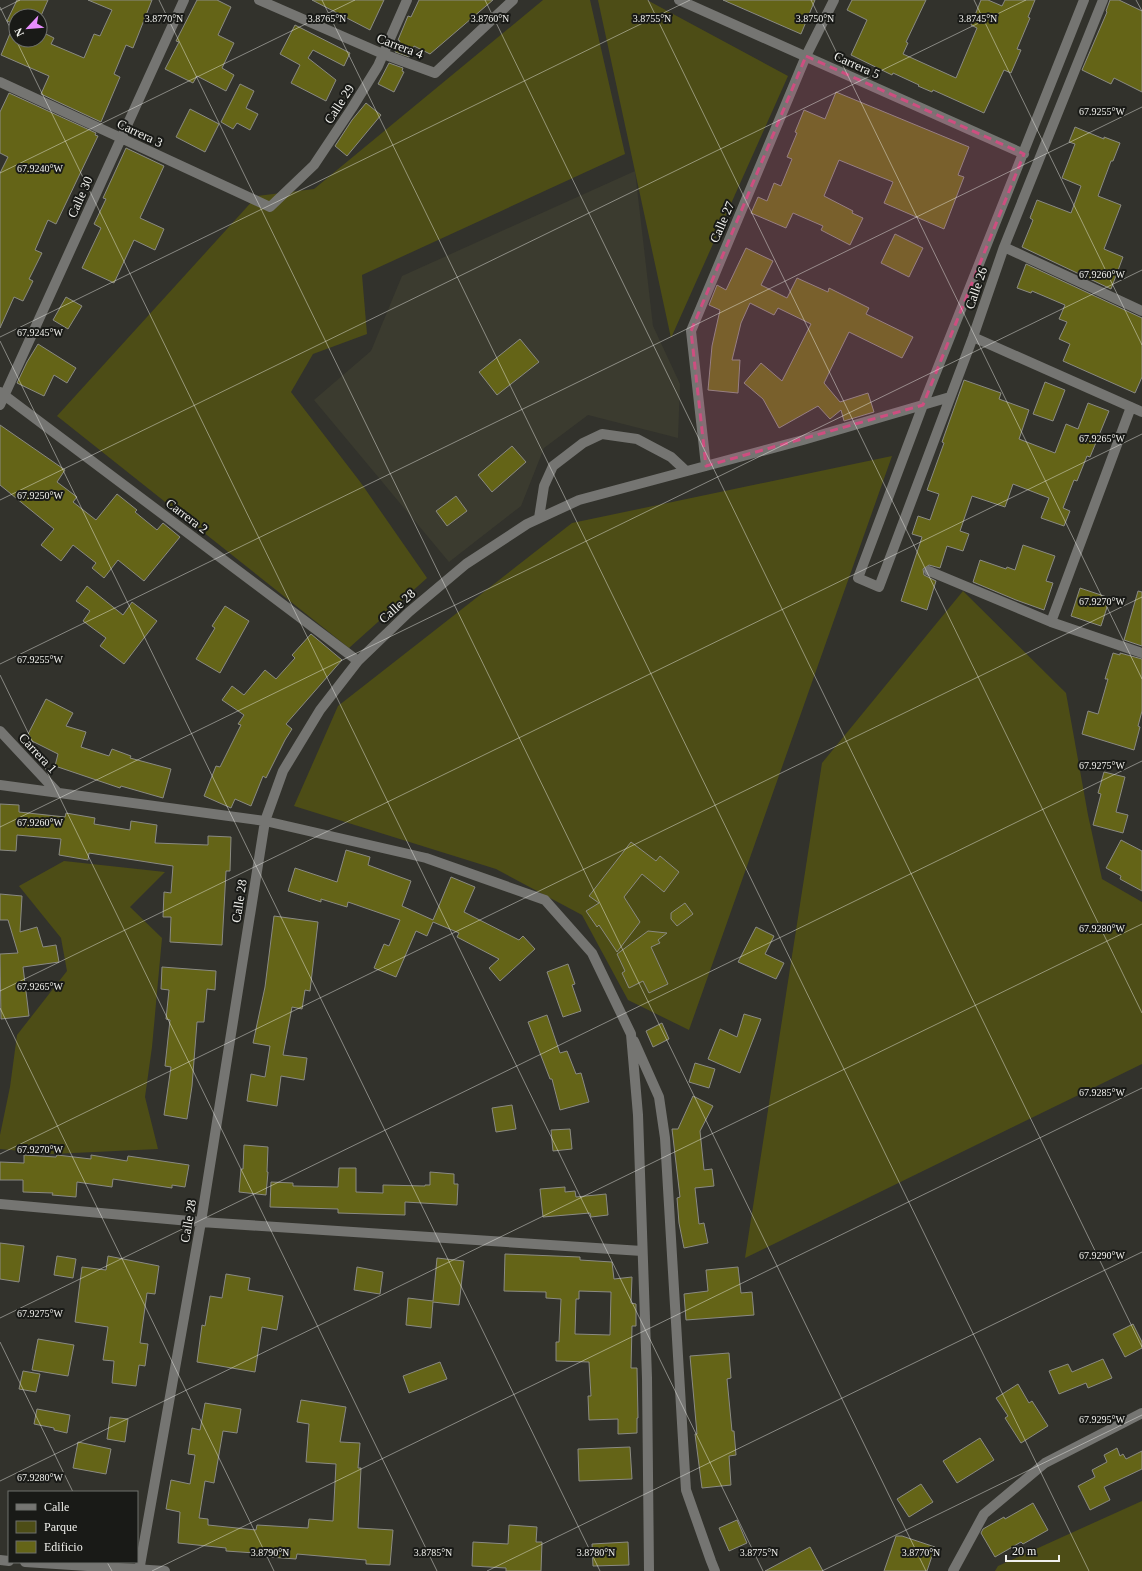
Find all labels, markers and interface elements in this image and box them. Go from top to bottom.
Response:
north arrow [8,8,48,48]
text: 3.8770°N [145,13,183,24]
text: 3.8765°N [308,13,346,24]
text: 3.8760°N [471,13,509,24]
text: 3.8755°N [633,13,671,24]
text: 3.8750°N [796,13,834,24]
text: 3.8745°N [959,13,997,24]
text: N [12,26,26,39]
street label: Carrera 4 [375,30,426,62]
street label: Carrera 5 [832,48,882,82]
street label: Calle 29 [321,82,357,126]
text: 67.9255°W [1079,106,1126,117]
street label: Carrera 3 [115,116,165,150]
text: 67.9240°W [17,163,64,174]
street label: Calle 30 [64,174,96,220]
street label: Calle 27 [707,199,738,245]
street label: Calle 26 [962,264,990,311]
text: 67.9260°W [1079,269,1126,280]
text: 67.9245°W [17,327,64,338]
text: 67.9265°W [1079,433,1126,444]
text: 67.9250°W [17,490,64,501]
street label: Carrera 2 [163,495,211,537]
street label: Calle 28 [376,586,418,626]
text: 67.9270°W [1079,596,1126,607]
text: 67.9255°W [17,654,64,665]
street label: Carrera 1 [16,730,60,776]
text: 67.9275°W [1079,760,1126,771]
text: 67.9260°W [17,817,64,828]
street label: Calle 28 [228,878,250,924]
text: 67.9280°W [1079,923,1126,934]
text: 67.9265°W [17,981,64,992]
text: 67.9285°W [1079,1087,1126,1098]
text: 67.9270°W [17,1144,64,1155]
street label: Calle 28 [177,1198,199,1244]
text: 67.9290°W [1079,1250,1126,1261]
text: 67.9275°W [17,1308,64,1319]
text: 67.9295°W [1079,1414,1126,1425]
text: 67.9280°W [17,1472,64,1483]
legend [8,1491,138,1563]
text: Calle [44,1500,69,1514]
text: Parque [44,1520,77,1534]
scale bar [1006,1537,1059,1563]
text: Edificio [44,1540,83,1554]
text: 20 m [1012,1544,1037,1558]
text: 3.8790°N [251,1547,289,1558]
text: 3.8785°N [414,1547,452,1558]
text: 3.8780°N [577,1547,615,1558]
text: 3.8775°N [740,1547,778,1558]
text: 3.8770°N [902,1547,940,1558]

